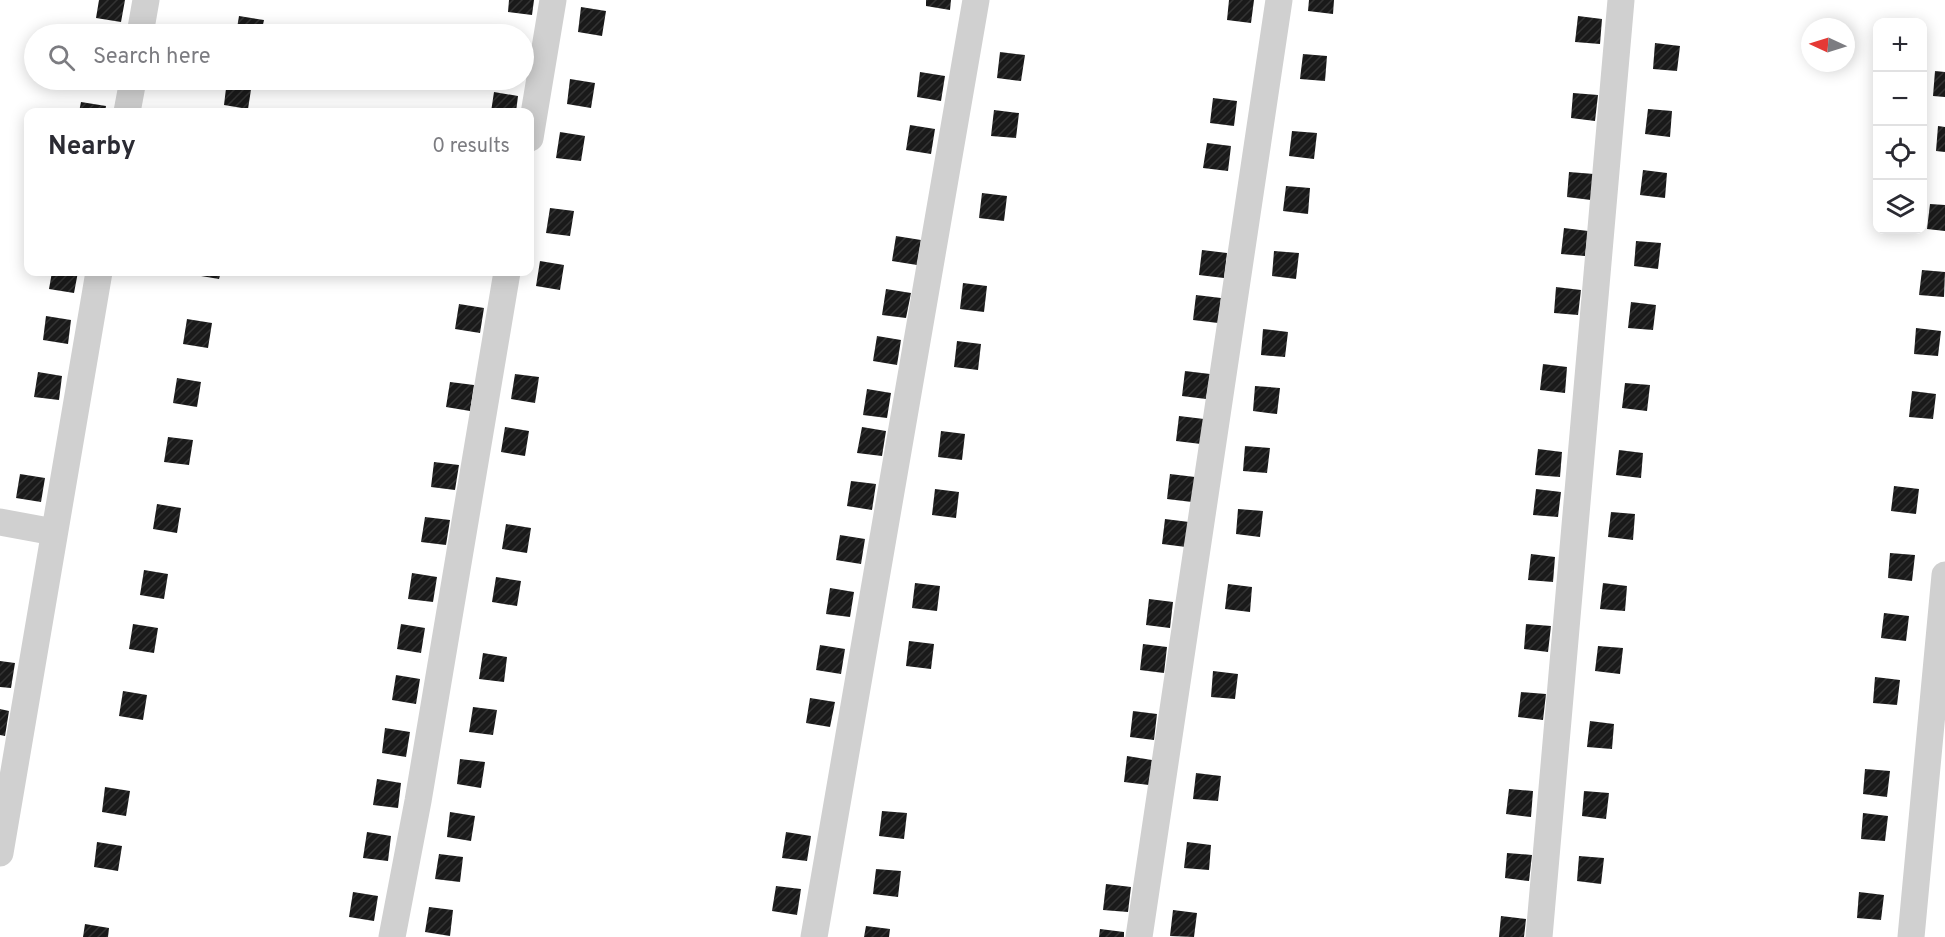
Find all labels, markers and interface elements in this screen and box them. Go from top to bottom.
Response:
north arrow [1801,18,1855,72]
map controls [1873,18,1927,234]
button: + [1873,18,1927,72]
search box [24,24,534,90]
icon: search [45,41,78,74]
text: Search here [93,44,211,71]
button: − [1873,72,1927,126]
button: locate [1873,126,1927,180]
text: Nearby [48,131,136,164]
text: 0 results [432,134,510,160]
button: layers [1873,180,1927,234]

